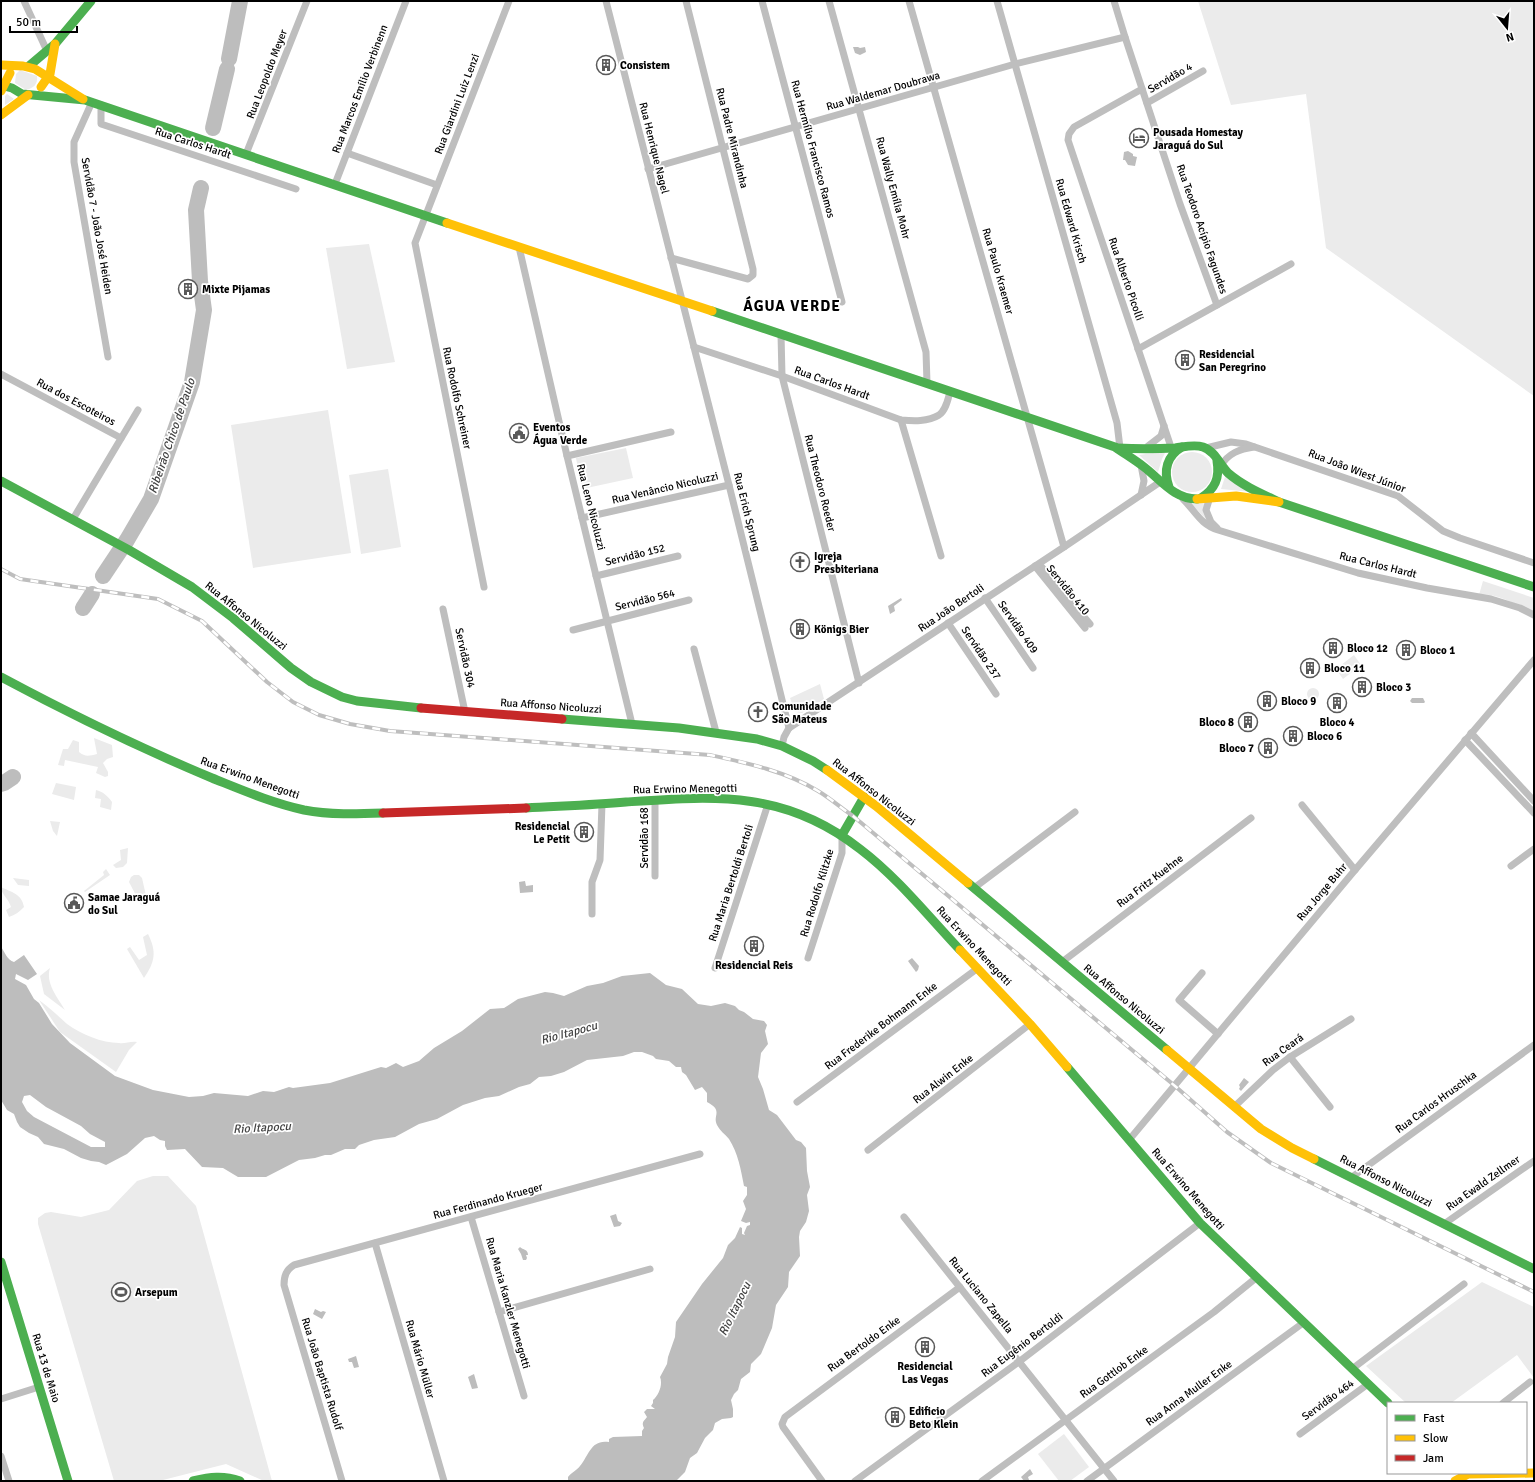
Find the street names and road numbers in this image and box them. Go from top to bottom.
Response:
street label: Rua Marcos Emílio Verbinenn [329,23,391,155]
street label: Rua Leopoldo Meyer [244,28,290,120]
street label: Rua Giardini Luiz Lenzi [432,52,482,156]
street label: Servidão 4 [1145,60,1195,96]
street label: Rua Waldemar Doubrawa [825,68,942,113]
street label: Rua Hermílio Francisco Ramos [788,79,838,220]
street label: Rua Padre Mirandinha [713,86,751,190]
street label: Rua Henrique Nagel [636,101,672,195]
street label: Rua Carlos Hardt [153,125,233,161]
street label: Rua Wally Emília Mohr [873,135,913,241]
street label: Servidão 7 - João José Heiden [79,156,115,296]
street label: Rua Teodoro Acípio Fagundes [1174,162,1230,296]
street label: Rua Edward Krisch [1053,177,1089,265]
street label: Rua Paulo Kraemer [979,226,1017,316]
street label: Rua Alberto Picolli [1106,236,1146,322]
street label: Rua Rodolfo Schreiner [440,346,474,450]
street label: Rua Carlos Hardt [793,363,872,403]
street label: Rua dos Escoteiros [34,376,118,428]
street label: Rua Theodoro Roeder [802,433,838,533]
street label: Rua João Wiest Júnior [1306,446,1408,496]
street label: Rua Leno Nicoluzzi [574,462,608,552]
street label: Rua Venâncio Nicoluzzi [610,469,720,507]
street label: Rua Erich Sprung [731,471,763,553]
street label: Servidão 152 [604,541,666,569]
street label: Rua Carlos Hardt [1338,549,1418,581]
street label: Servidão 410 [1044,562,1092,618]
street label: Rua Affonso Nicoluzzi [202,579,290,653]
street label: Rua João Bertoli [916,581,986,635]
street label: Servidão 564 [614,586,676,614]
street label: Servidão 409 [995,598,1041,656]
street label: Servidão 237 [959,624,1004,682]
street label: Servidão 304 [452,627,478,689]
street label: Rua Affonso Nicoluzzi [500,696,602,716]
street label: Rua Erwino Menegotti [199,754,301,802]
street label: Rua Affonso Nicoluzzi [830,756,918,828]
street label: Rua Erwino Menegotti [633,782,737,796]
street label: Servidão 168 [638,807,651,869]
street label: Rua Maria Bertoldi Bertoli [706,823,756,943]
street label: Rua Rodolfo Klitzke [797,847,837,939]
street label: Rua Fritz Kuehne [1114,852,1186,910]
street label: Rua Jorge Buhr [1294,860,1350,924]
street label: Rua Erwino Menegotti [934,903,1014,989]
street label: Rua Affonso Nicoluzzi [1081,961,1167,1037]
street label: Rua Frederike Bohmann Enke [822,980,940,1072]
street label: Rua Ceará [1260,1031,1306,1069]
street label: Rua Alwin Enke [910,1052,976,1106]
street label: Rua Carlos Hruschka [1393,1068,1479,1136]
street label: Rua Erwino Menegotti [1149,1145,1227,1233]
street label: Rua Affonso Nicoluzzi [1338,1152,1434,1210]
street label: Rua Ewald Zellmer [1443,1153,1523,1213]
street label: Rua Ferdinando Krueger [432,1180,544,1222]
street label: Rua Maria Kanzler Menegotti [483,1236,533,1370]
street label: Rua Luciano Zapella [946,1254,1016,1336]
street label: Rua Eugênio Bertoldi [979,1310,1065,1380]
street label: Rua Bertoldo Enke [825,1313,903,1375]
street label: Rua João Baptista Rudolf [299,1316,346,1433]
street label: Rua Mário Müller [403,1318,437,1400]
street label: Rua 13 de Maio [29,1332,63,1404]
street label: Rua Gottlob Enke [1077,1343,1151,1401]
street label: Rua Anna Muller Enke [1143,1357,1235,1429]
street label: Servidão 464 [1299,1377,1357,1423]

